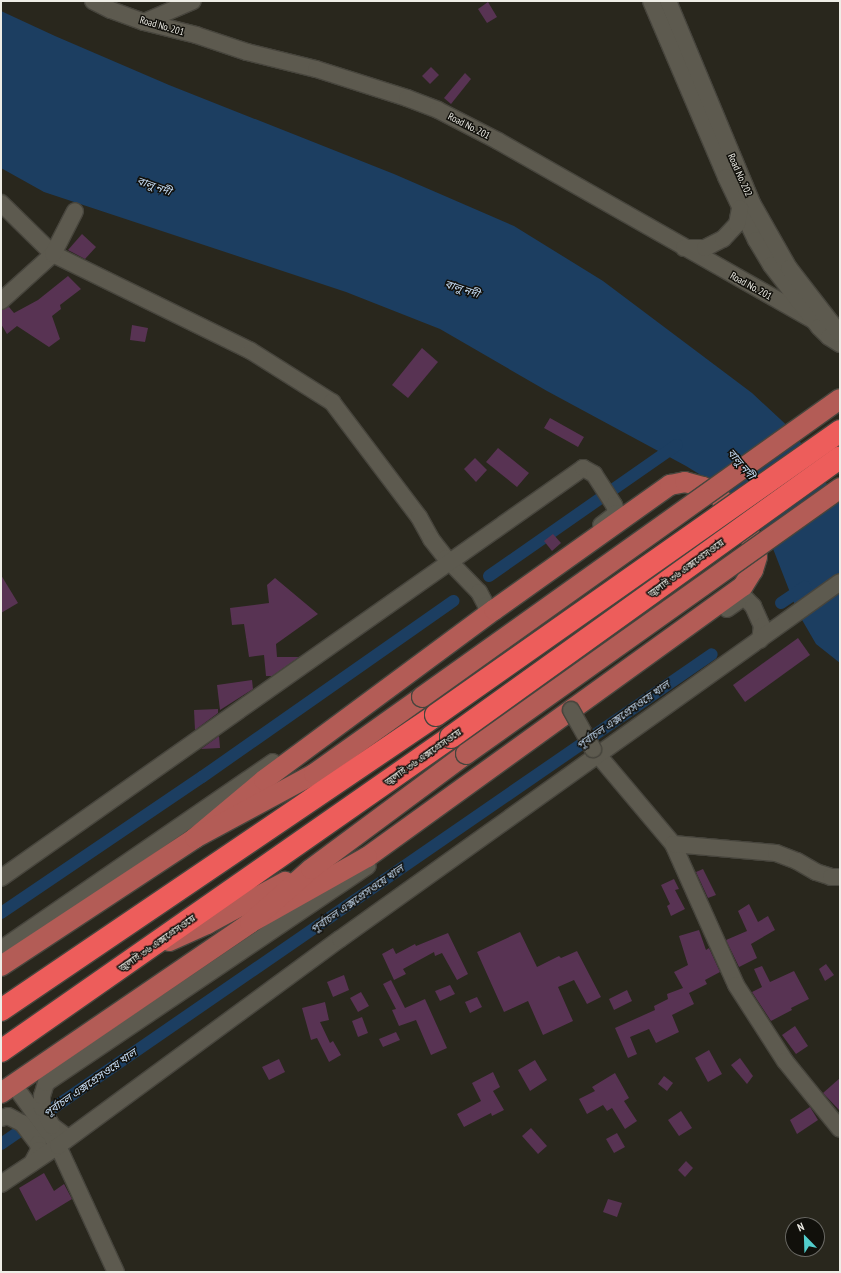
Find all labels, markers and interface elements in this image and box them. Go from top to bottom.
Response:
street label: Road No. 201 [138,14,186,38]
street label: Road No. 201 [446,110,492,142]
street label: Road No. 202 [725,151,755,199]
water label: বালু নদী [135,174,173,198]
street label: Road No. 201 [728,270,774,302]
water label: বালু নদী [443,277,481,301]
water label: বালু নদী [725,446,757,482]
street label: জুলাই ৩৬ এক্সপ্রেসওয়ে [646,536,726,600]
water label: পূর্বাচল এক্সপ্রেসওয়ে খাল [574,678,672,752]
street label: জুলাই ৩৬ এক্সপ্রেসওয়ে [382,726,464,788]
water label: পূর্বাচল এক্সপ্রেসওয়ে খাল [308,862,406,936]
street label: জুলাই ৩৬ এক্সপ্রেসওয়ে [116,912,198,974]
water label: পূর্বাচল এক্সপ্রেসওয়ে খাল [41,1046,139,1120]
north arrow [785,1217,825,1257]
text: N [795,1219,806,1234]

